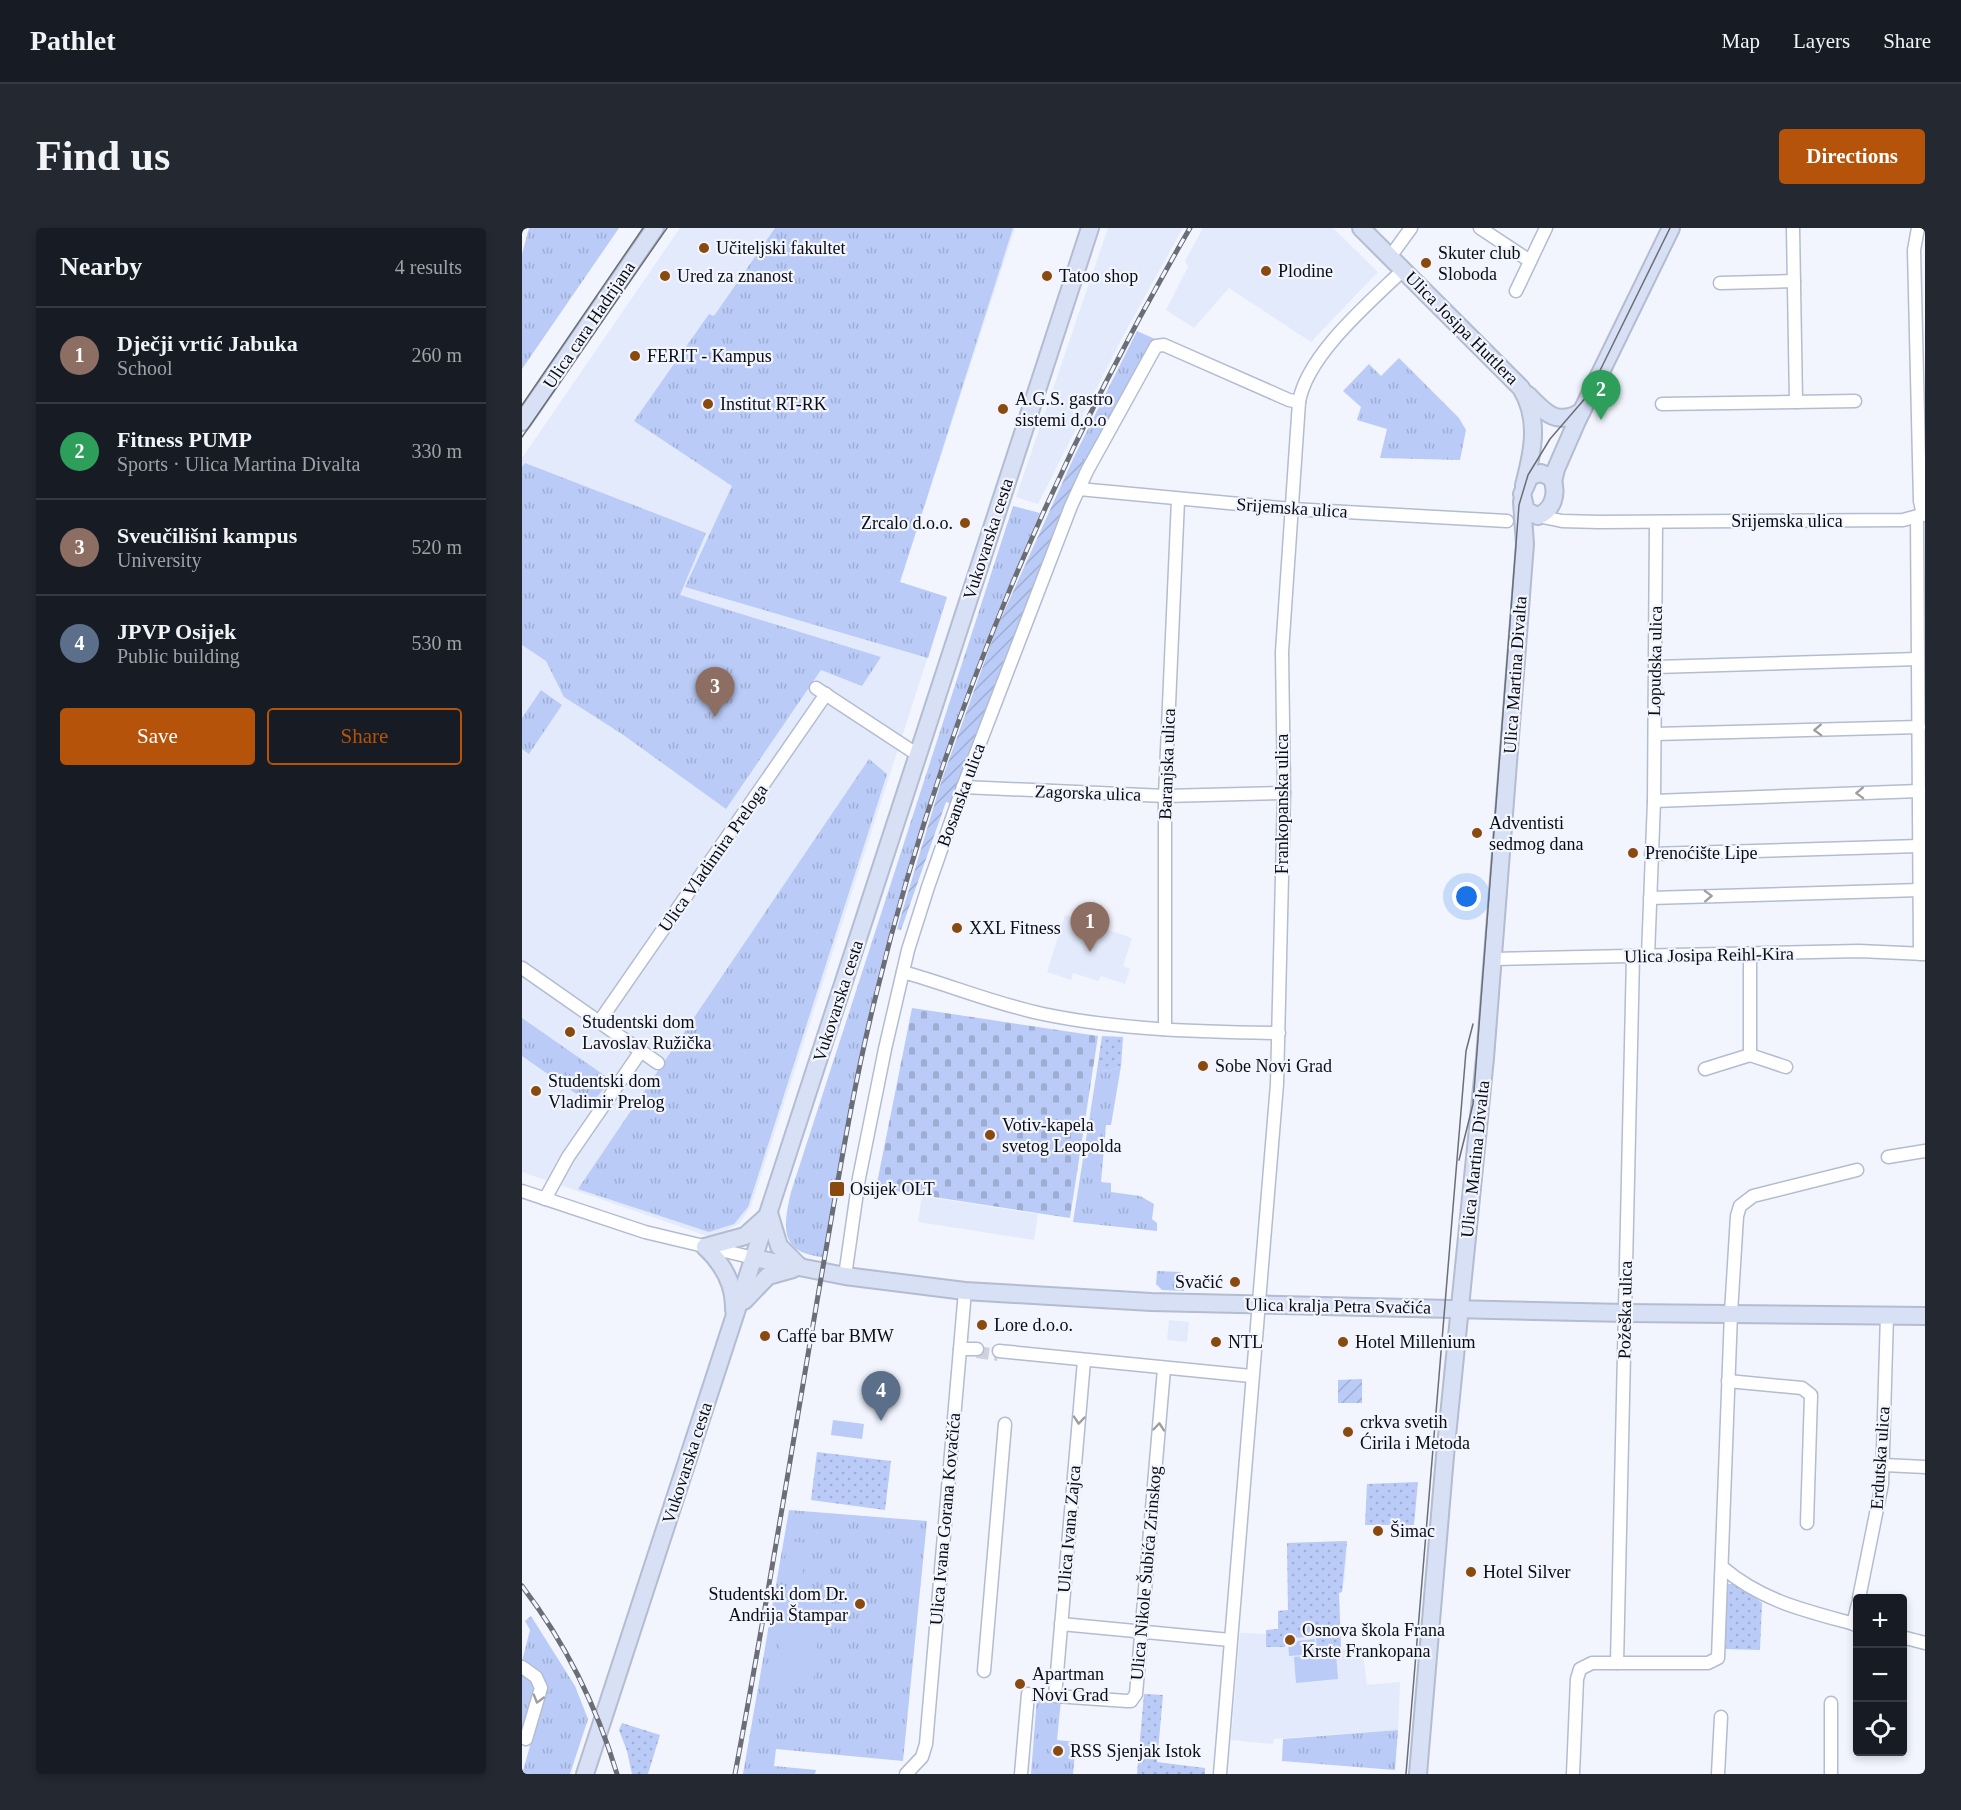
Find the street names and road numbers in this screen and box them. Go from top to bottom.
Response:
street label: Ulica cara Hadrijana [539,258,639,392]
street label: Ulica Josipa Huttlera [1401,267,1523,389]
street label: Vukovarska cesta [959,476,1017,602]
street label: Srijemska ulica [1236,494,1348,522]
street label: Srijemska ulica [1731,511,1843,531]
street label: Ulica Martina Divalta [1500,596,1530,754]
street label: Lopudska ulica [1644,606,1666,716]
street label: Baranjska ulica [1155,708,1179,820]
street label: Frankopanska ulica [1272,734,1292,874]
street label: Bosanska ulica [933,741,989,849]
street label: Ulica Vladimira Preloga [654,780,772,936]
street label: Zagorska ulica [1034,781,1142,805]
street label: Vukovarska cesta [809,938,867,1064]
street label: Ulica Josipa Reihl-Kira [1624,944,1794,966]
street label: Ulica Martina Divalta [1457,1079,1493,1239]
street label: Požeška ulica [1614,1261,1636,1359]
street label: Ulica kralja Petra Svačića [1245,1294,1431,1318]
street label: Vukovarska cesta [658,1400,716,1526]
street label: Erdutska ulica [1866,1406,1894,1510]
street label: Ulica Ivana Gorana Kovačića [926,1412,964,1626]
street label: Ulica Ivana Zajca [1053,1464,1085,1594]
street label: Ulica Nikole Šubića Zrinskog [1126,1465,1165,1681]

